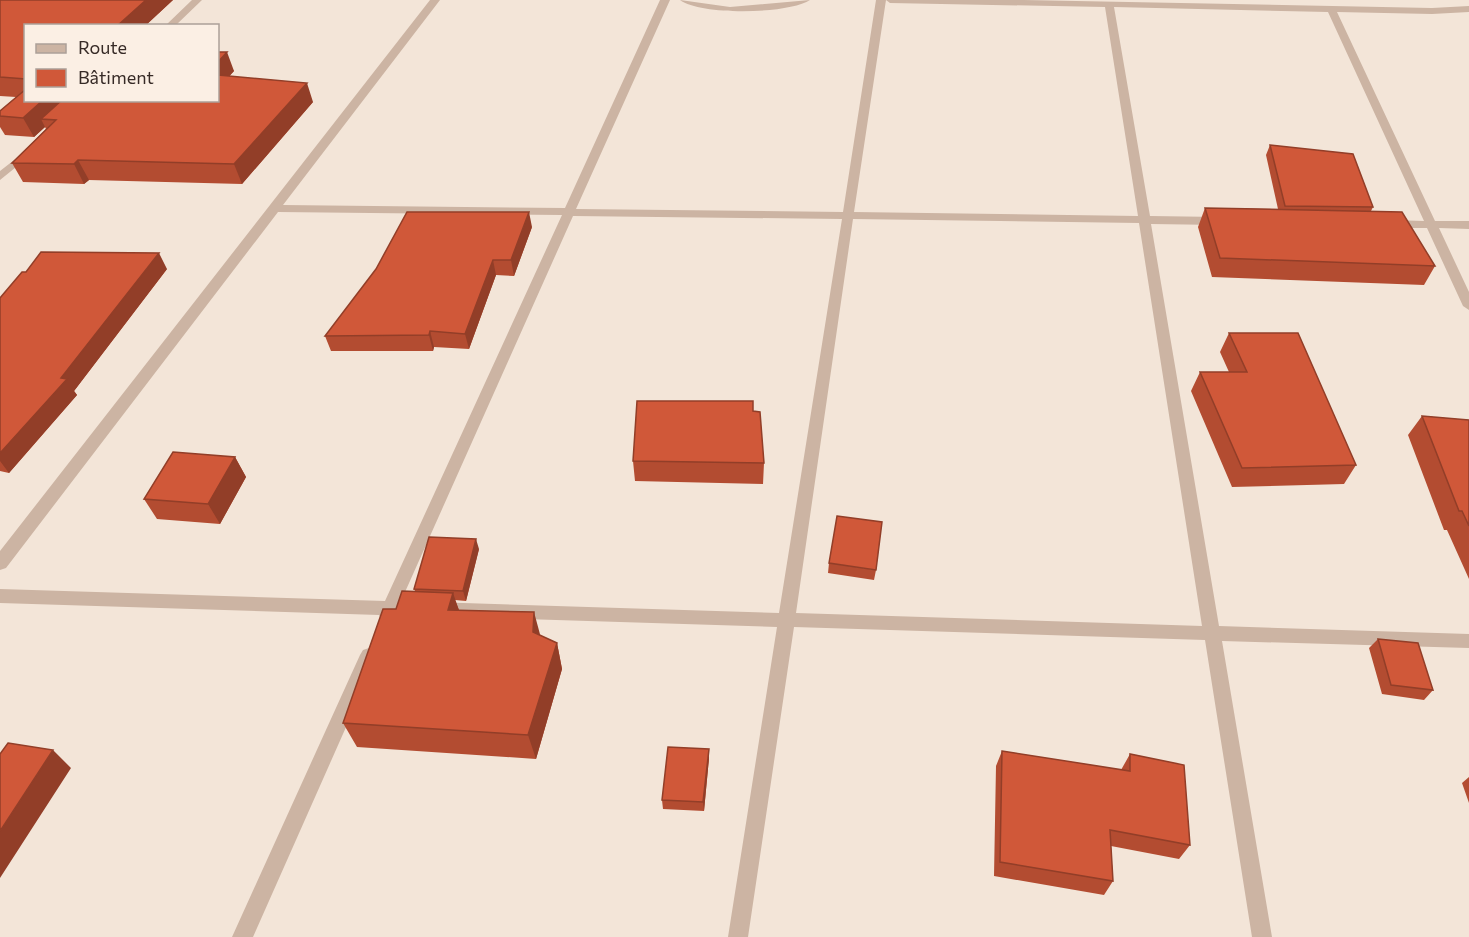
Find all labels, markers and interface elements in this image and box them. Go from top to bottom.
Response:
legend [24,24,219,102]
text: Route [78,36,127,58]
text: Bâtiment [78,66,154,88]

